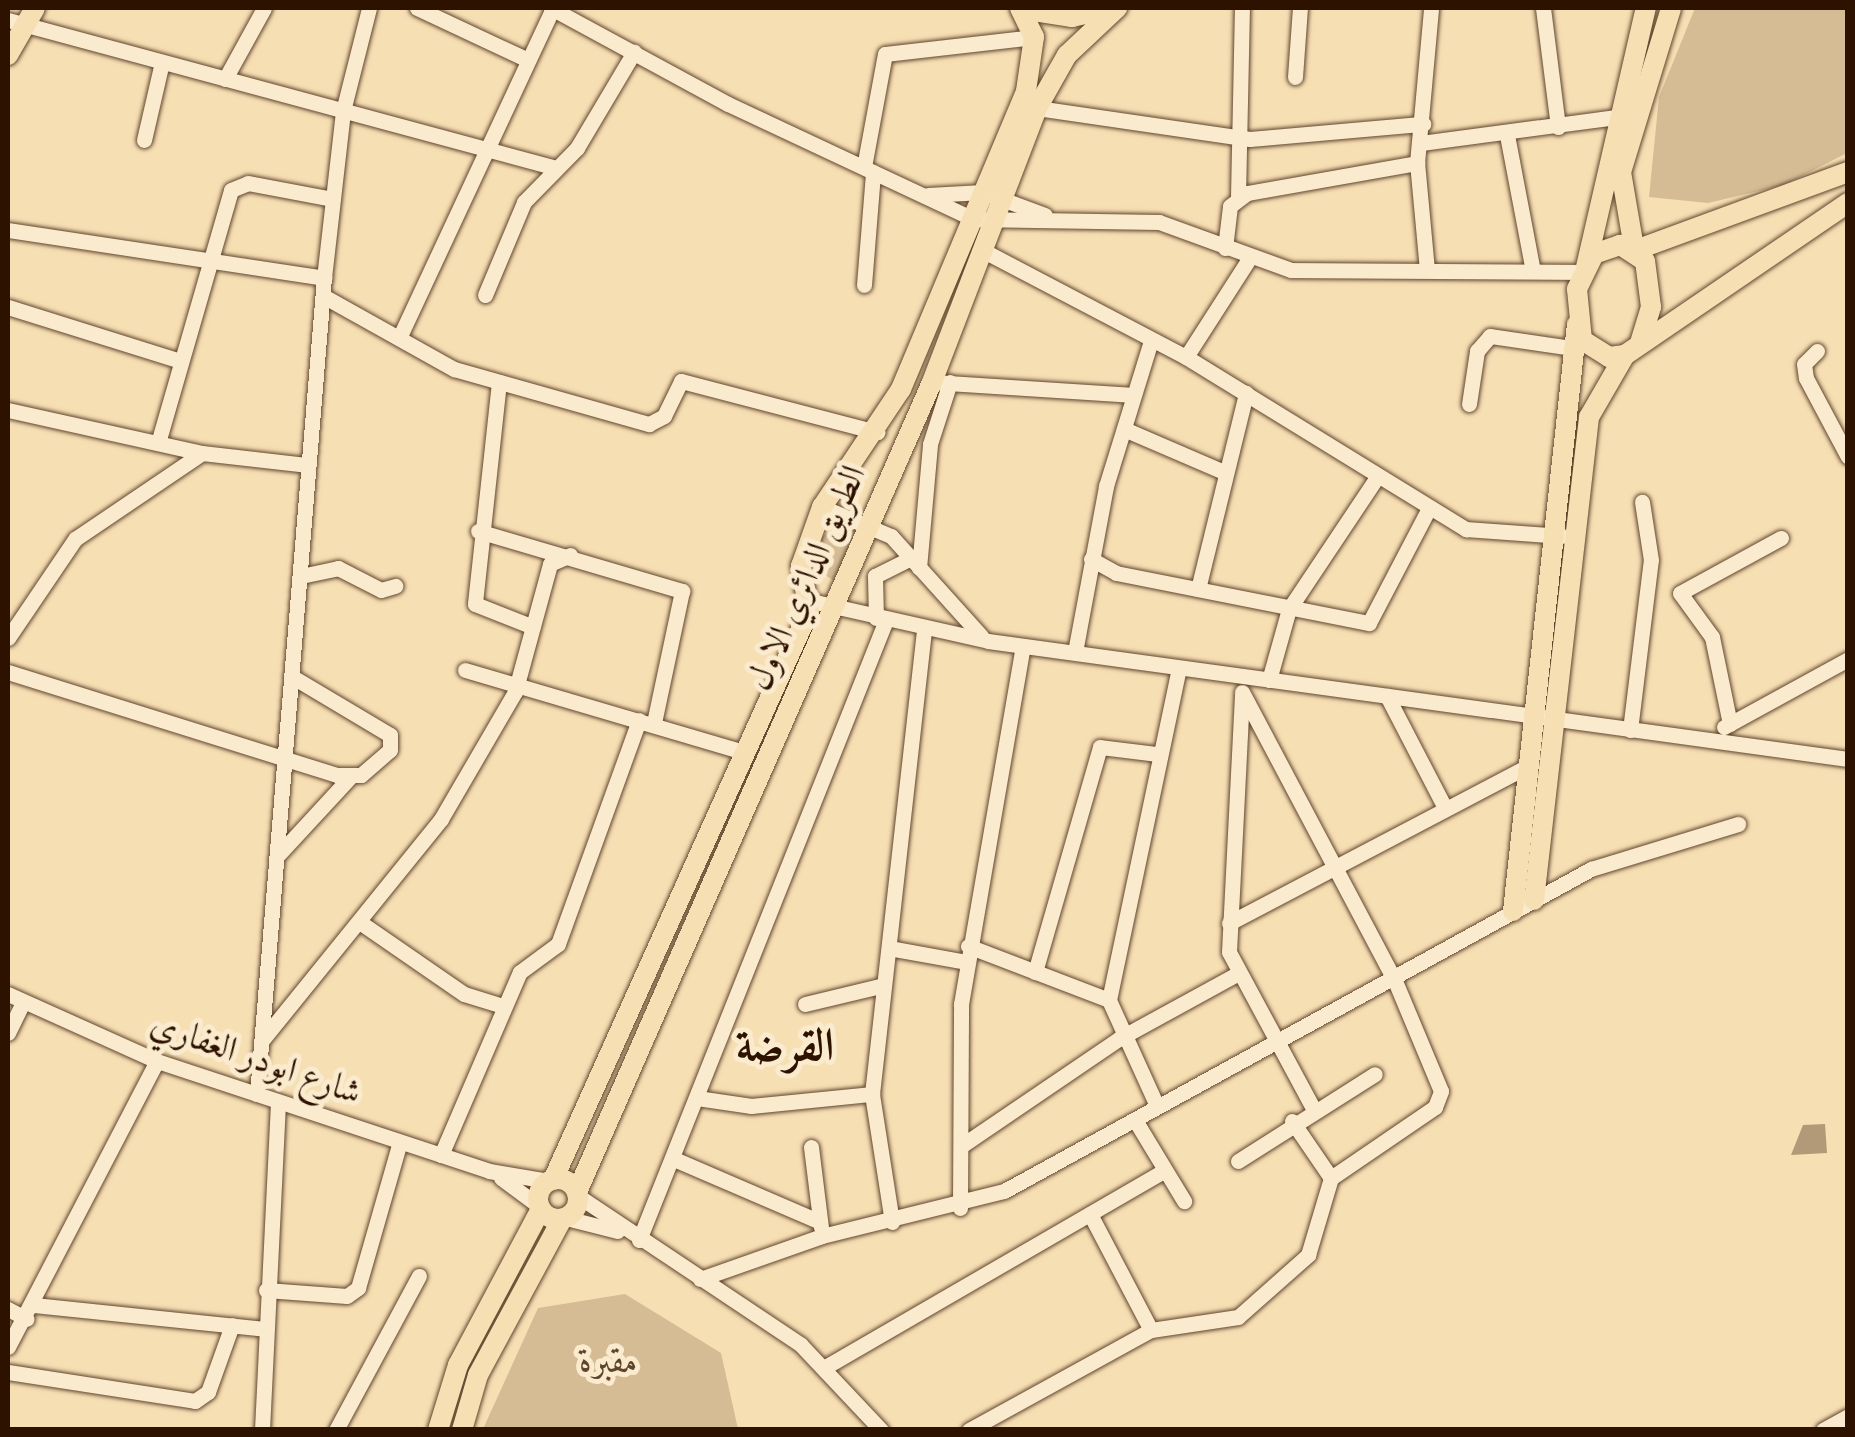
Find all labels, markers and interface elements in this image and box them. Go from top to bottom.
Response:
street label: الطريق الدائري الاول [741,460,877,698]
street label: شارع ابودر الغفاري [144,1005,366,1117]
district label: القرضة [736,1023,834,1077]
park label: مقبرة [580,1343,638,1385]

